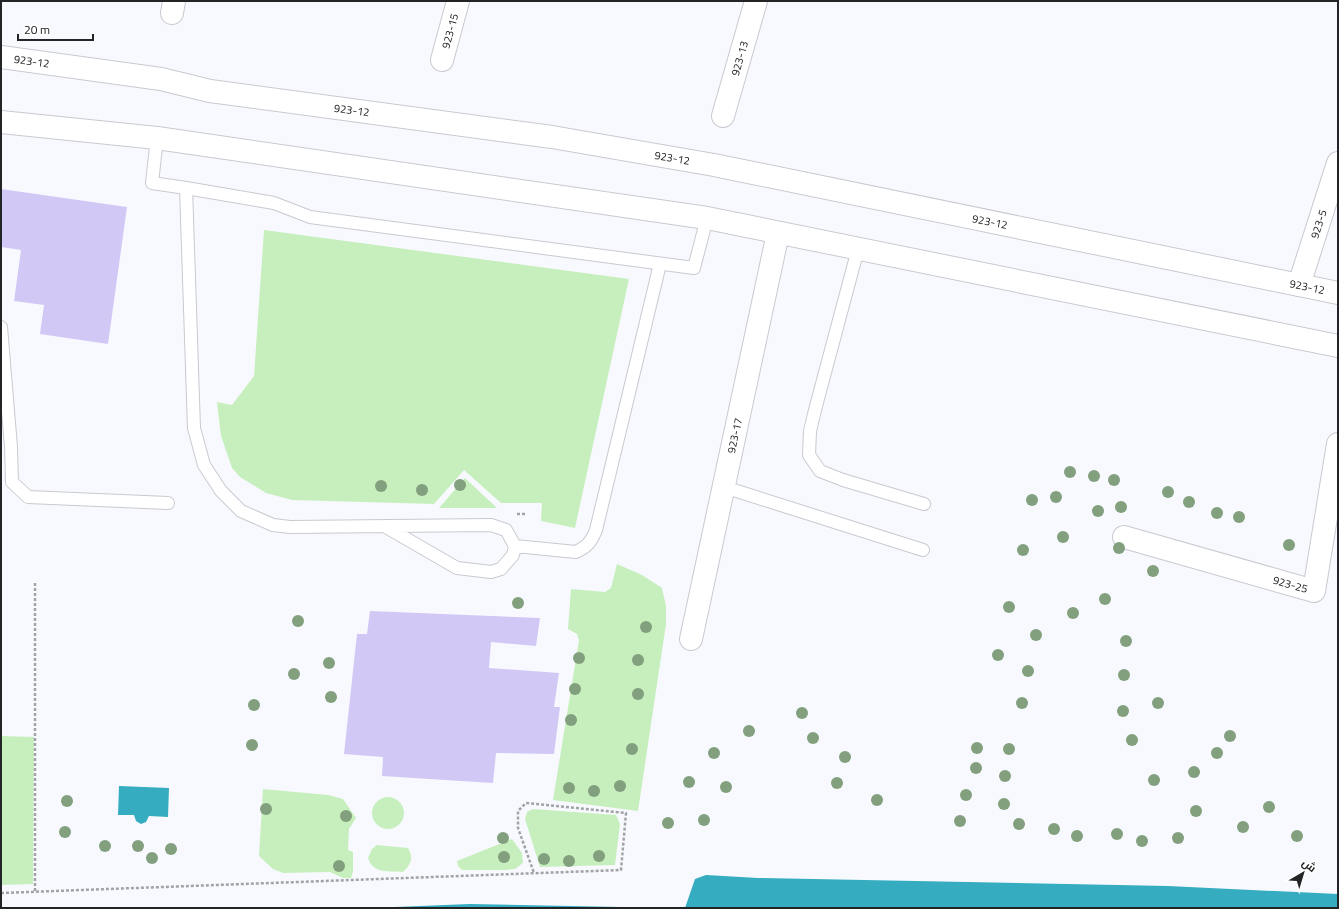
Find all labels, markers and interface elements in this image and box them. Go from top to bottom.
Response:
street label: 923-15 [436,11,464,51]
scale bar [18,16,93,42]
text: 20 m [24,18,50,41]
street label: 923-13 [725,38,754,78]
street label: 923-12 [13,49,51,74]
street label: 923-12 [333,98,371,122]
street label: 923-12 [653,145,691,171]
street label: 923-5 [1304,207,1333,241]
street label: 923-12 [970,208,1009,235]
street label: 923-12 [1288,273,1327,300]
street label: 923-17 [721,416,748,455]
street label: 923-25 [1271,570,1310,599]
north arrow [1283,853,1323,893]
text: ش [1297,853,1321,877]

